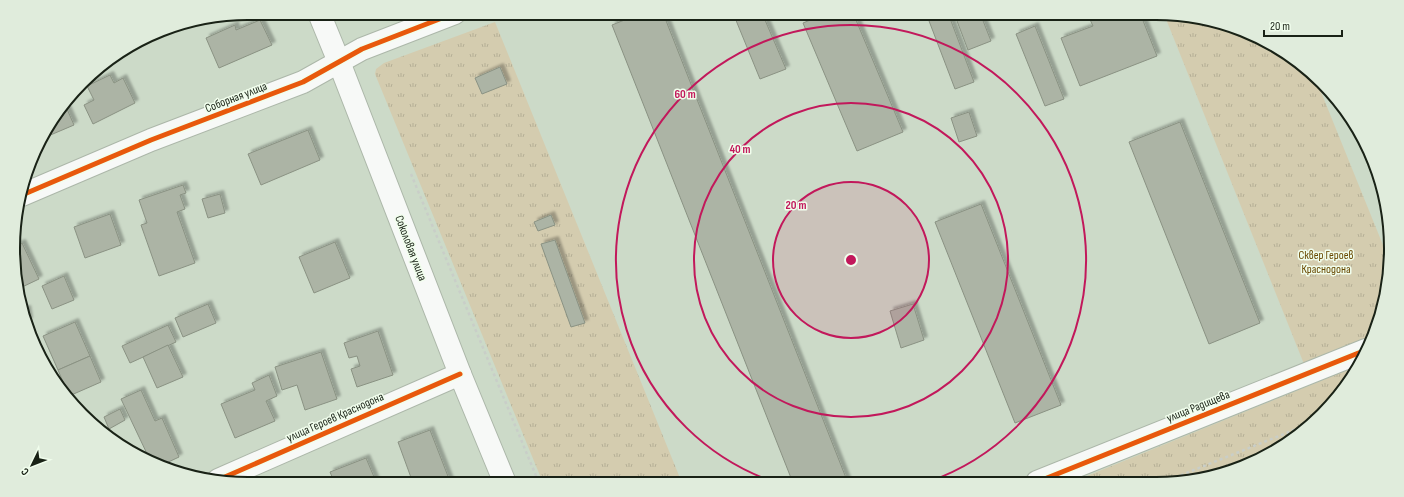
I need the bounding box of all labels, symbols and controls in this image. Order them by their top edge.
scale bar [1264,12,1342,38]
text: 20 m [1270,19,1290,34]
street label: Соборная улица [203,79,270,116]
text: 60 m [674,87,696,102]
text: 40 m [729,142,751,157]
text: 20 m [786,198,806,213]
street label: Соколовая улица [391,213,430,283]
park label: Сквер Героев Краснодона [1298,248,1354,277]
centre of rings [844,253,858,267]
street label: улица Радищева [1164,387,1232,426]
street label: улица Героев Краснодона [284,389,386,446]
north arrow [12,445,52,485]
text: С [18,465,32,478]

